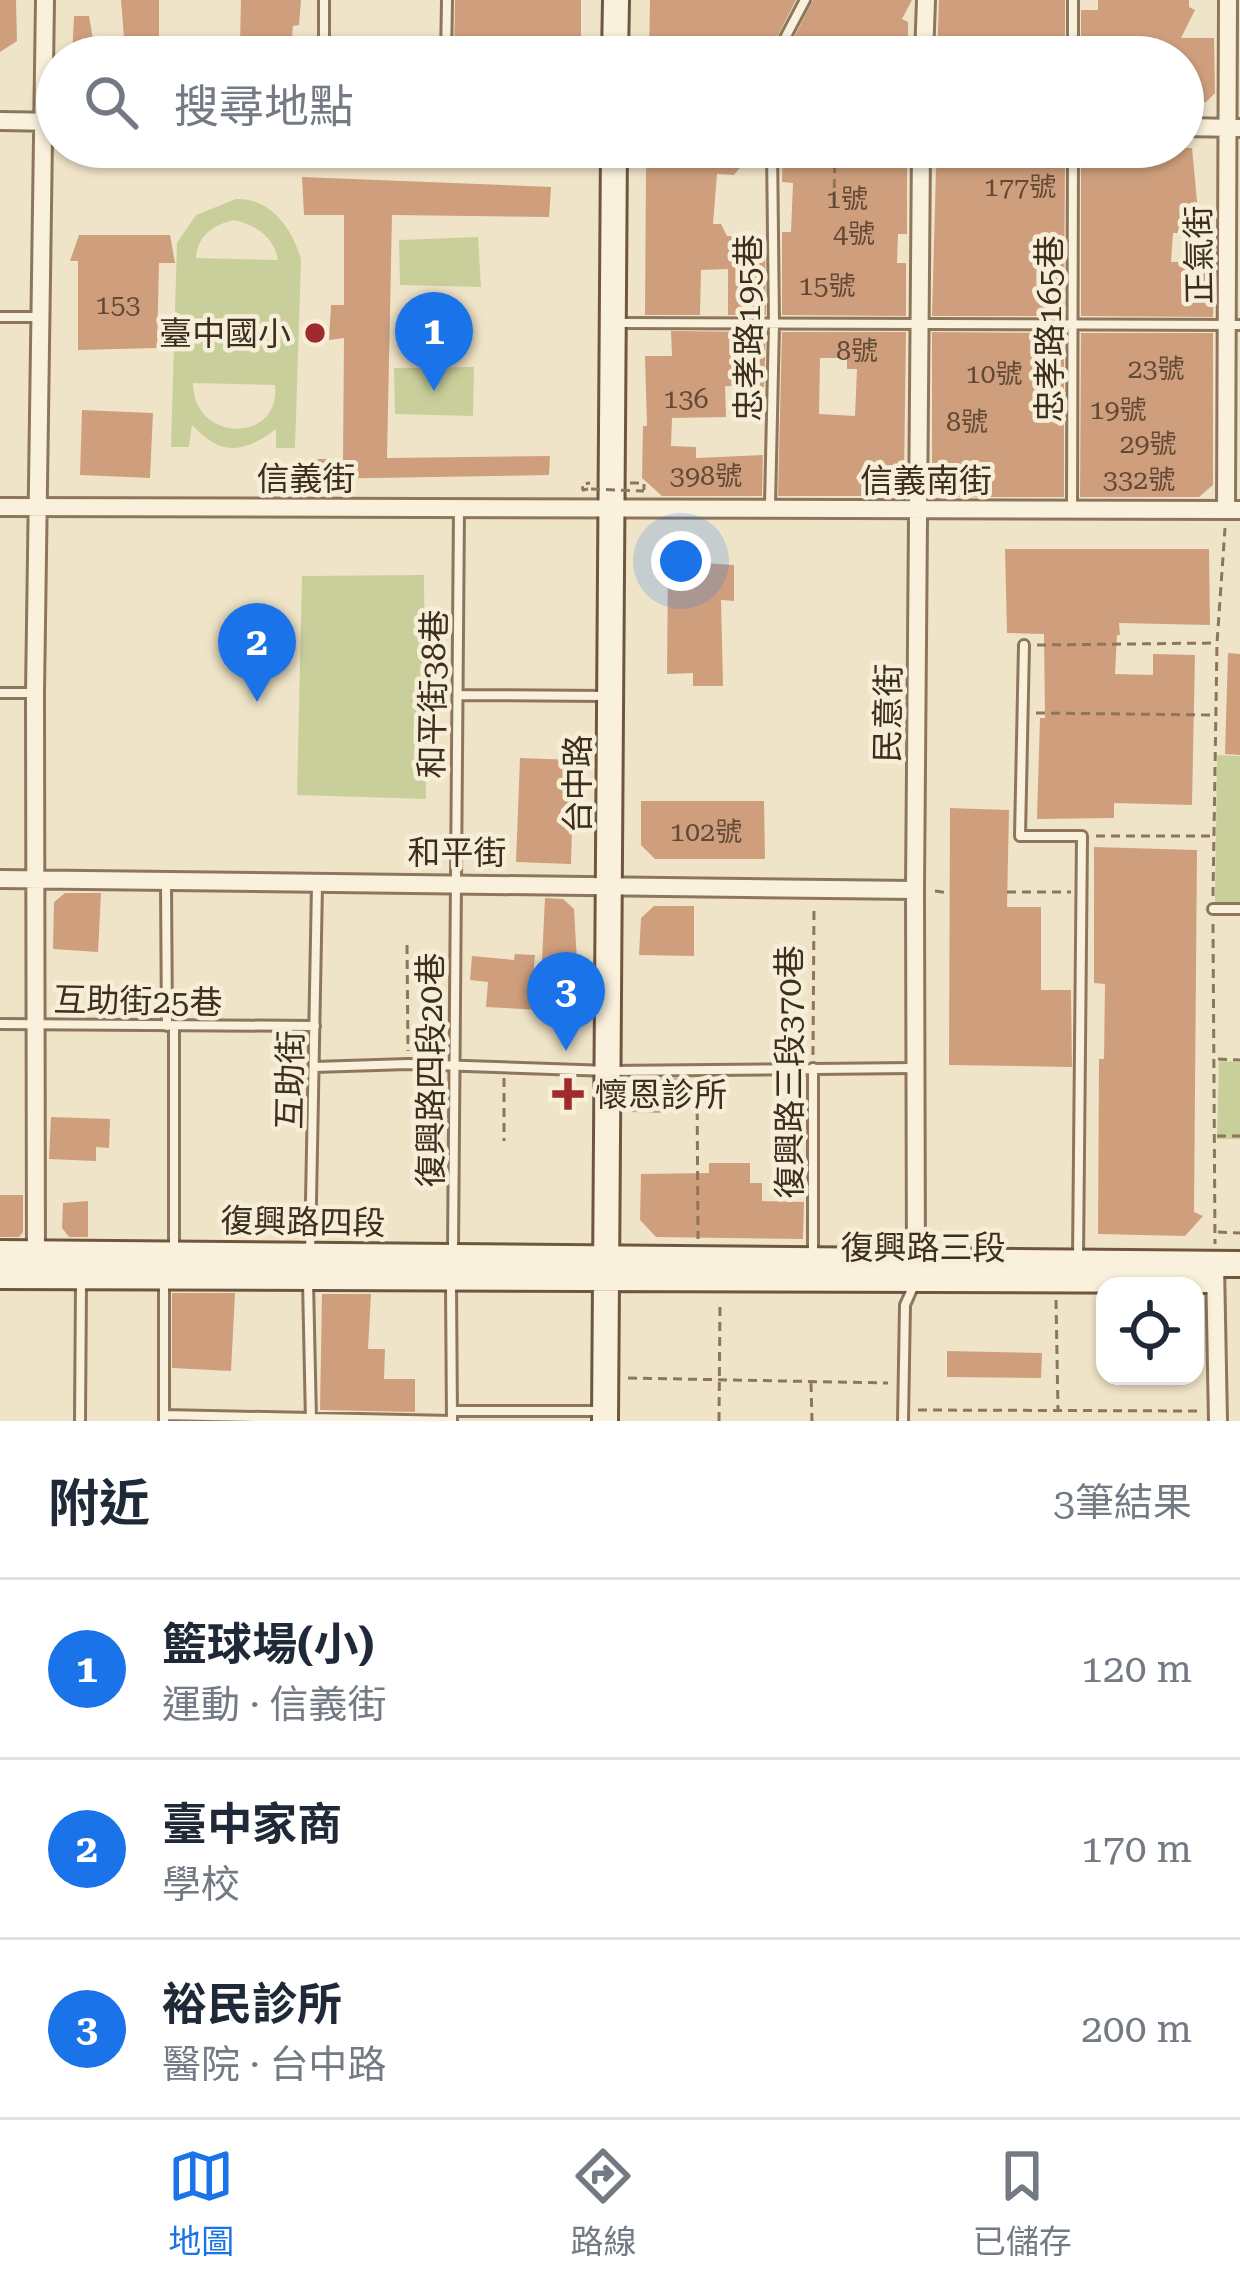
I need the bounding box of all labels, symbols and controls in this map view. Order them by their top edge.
search box [36,36,1204,168]
icon: search [78,69,144,135]
text: 搜尋地點 [174,80,354,133]
house number: 177號 [984,171,1056,203]
house number: 1號 [826,183,868,215]
street label: 正氣街 [1179,205,1219,305]
house number: 4號 [833,218,875,250]
street label: 忠孝路195巷 [729,234,768,422]
street label: 忠孝路165巷 [1030,235,1069,423]
house number: 15號 [798,270,856,302]
house number: 153 [95,289,141,321]
pin: 1 [395,292,473,391]
place label: 臺中國小 [159,314,291,353]
marker: 臺中國小 [302,320,328,346]
house number: 8號 [836,335,878,367]
house number: 23號 [1127,353,1185,385]
house number: 10號 [965,358,1023,390]
house number: 136 [663,383,709,415]
house number: 19號 [1089,394,1147,426]
house number: 8號 [946,406,988,438]
house number: 29號 [1119,428,1177,460]
street label: 信義街 [257,459,356,498]
house number: 398號 [670,460,742,492]
street label: 信義南街 [860,461,992,500]
house number: 332號 [1103,464,1175,496]
your location [651,531,711,591]
pin: 2 [218,603,296,702]
street label: 和平街38巷 [412,609,454,779]
street label: 民意街 [868,663,908,763]
street label: 台中路 [558,735,597,834]
house number: 102號 [670,816,742,848]
street label: 和平街 [408,833,507,872]
street label: 復興路三段370巷 [770,945,809,1199]
pin: 3 [527,952,605,1051]
street label: 復興路四段20巷 [411,953,450,1187]
street label: 互助街25巷 [53,980,223,1022]
street label: 互助街 [270,1030,310,1130]
place label: 懷恩診所 [595,1075,727,1114]
marker: 懷恩診所 [552,1078,584,1110]
street label: 復興路四段 [220,1201,386,1243]
street label: 復興路三段 [841,1228,1006,1267]
map controls [1096,1277,1204,1385]
button: locate [1096,1277,1204,1385]
text: 附近 [48,1474,150,1533]
text: 3筆結果 [1053,1480,1192,1526]
text: 籃球場(小) [162,1618,374,1671]
text: 1 [76,1646,98,1692]
text: 120 m [1081,1646,1192,1692]
text: 運動 · 信義街 [162,1682,387,1728]
text: 臺中家商 [162,1798,342,1851]
text: 2 [76,1826,98,1872]
text: 170 m [1081,1826,1192,1872]
text: 學校 [162,1862,240,1908]
text: 裕民診所 [162,1978,342,2031]
text: 3 [76,2006,98,2052]
text: 200 m [1081,2006,1192,2052]
text: 醫院 · 台中路 [162,2042,387,2088]
tab: 地圖 [168,2143,234,2263]
tab: 路線 [570,2143,636,2263]
tab: 已儲存 [973,2143,1072,2263]

